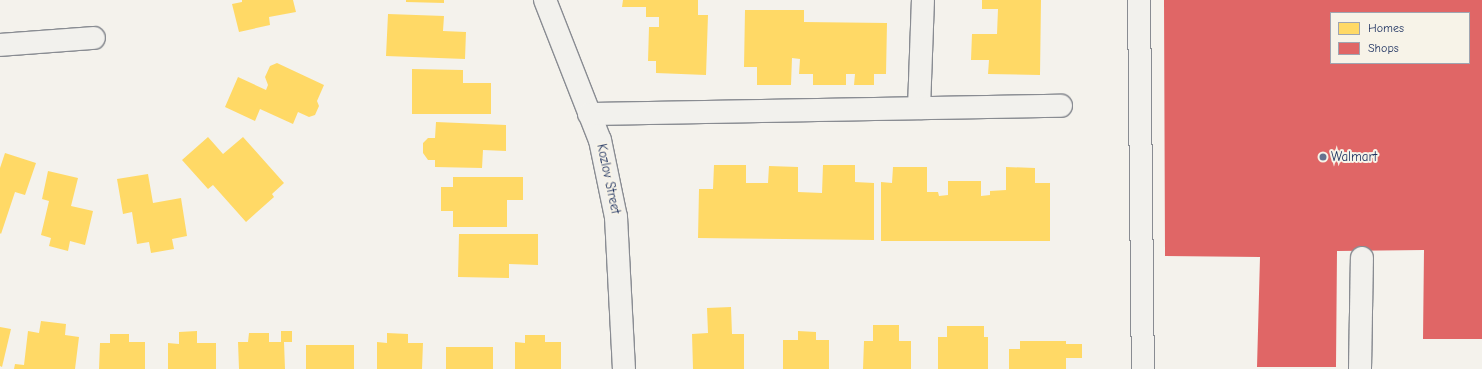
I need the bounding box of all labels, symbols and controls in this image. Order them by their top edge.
legend [1330,12,1470,64]
text: Homes [1368,21,1404,35]
text: Shops [1368,41,1399,55]
street label: Kozlov Street [593,142,623,216]
place label: Walmart [1331,149,1377,165]
marker: Walmart [1318,152,1328,162]

